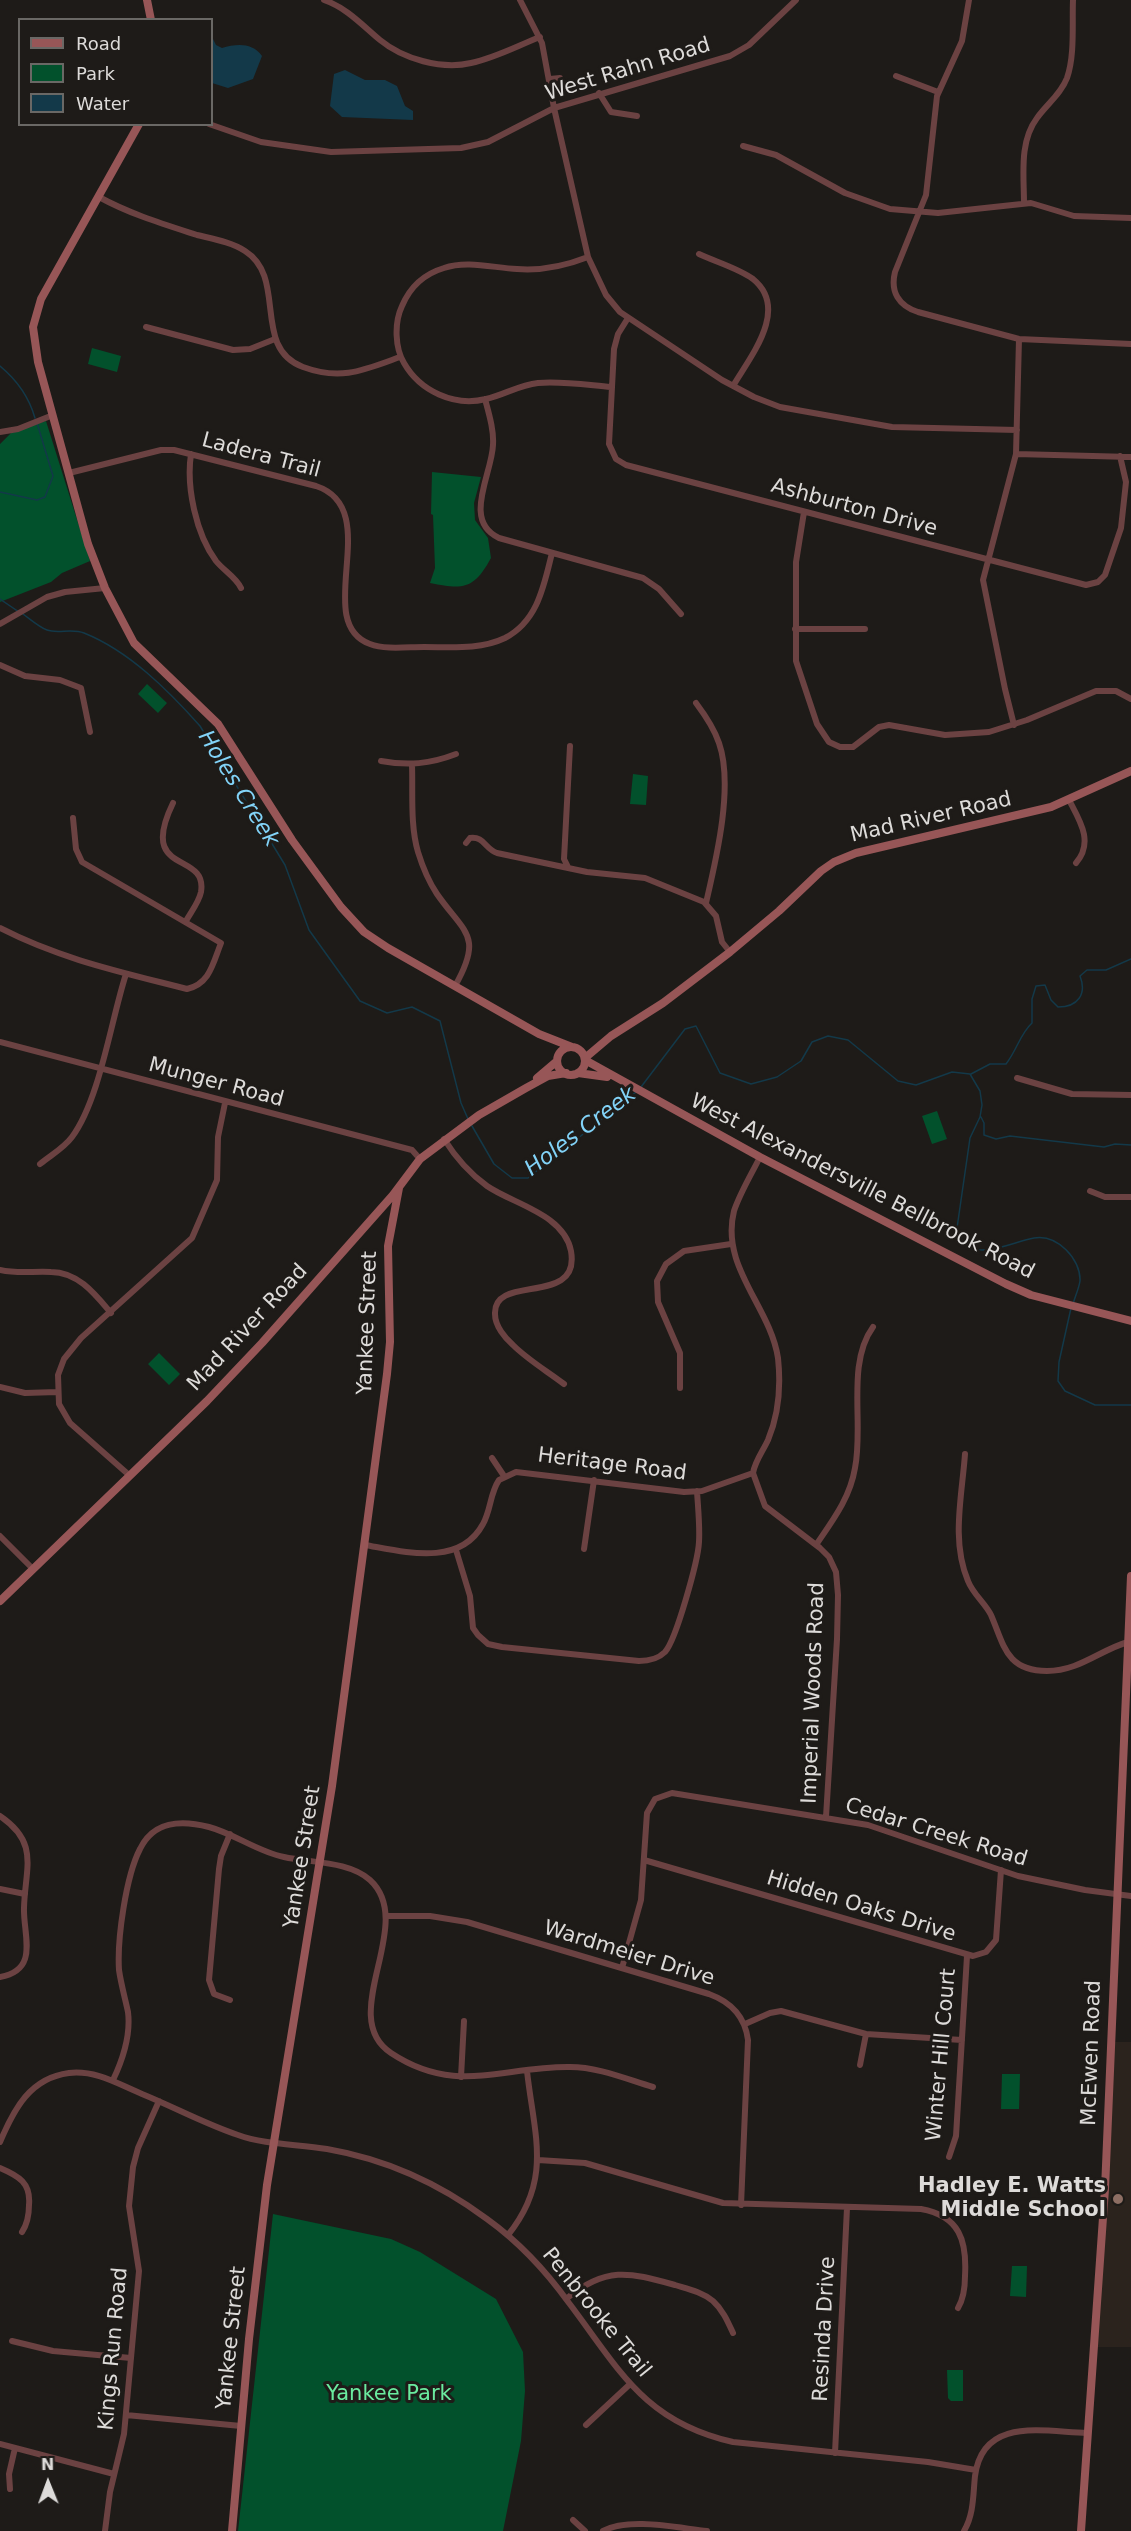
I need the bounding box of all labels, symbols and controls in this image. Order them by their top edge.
legend [18,18,213,126]
text: Road [76,33,121,54]
street label: West Rahn Road [542,33,714,107]
text: Park [76,63,115,84]
text: Water [76,93,129,114]
street label: Ladera Trail [199,428,323,484]
street label: Ashburton Drive [768,474,940,542]
water label: Holes Creek [192,726,284,852]
street label: Mad River Road [848,787,1014,849]
street label: Munger Road [146,1053,286,1113]
water label: Holes Creek [520,1082,642,1182]
street label: West Alexandersville Bellbrook Road [686,1089,1038,1285]
street label: Yankee Street [353,1251,383,1395]
street label: Mad River Road [183,1259,313,1397]
street label: Heritage Road [536,1443,688,1487]
street label: Imperial Woods Road [798,1582,830,1804]
street label: Yankee Street [279,1784,327,1930]
street label: Cedar Creek Road [842,1793,1030,1873]
street label: Hidden Oaks Drive [763,1866,959,1948]
street label: Wardmeier Drive [541,1916,717,1992]
street label: Winter Hill Court [922,1967,962,2143]
street label: McEwen Road [1077,1980,1107,2126]
place label: Hadley E. Watts Middle School [918,2174,1106,2224]
marker: Hadley E. Watts Middle School [1111,2192,1125,2206]
street label: Penbrooke Trail [536,2243,656,2383]
street label: Resinda Drive [809,2256,841,2402]
street label: Yankee Street [212,2265,252,2411]
street label: Kings Run Road [94,2266,134,2432]
park label: Yankee Park [326,2382,452,2408]
north arrow [18,2453,78,2513]
text: N [41,2455,55,2474]

